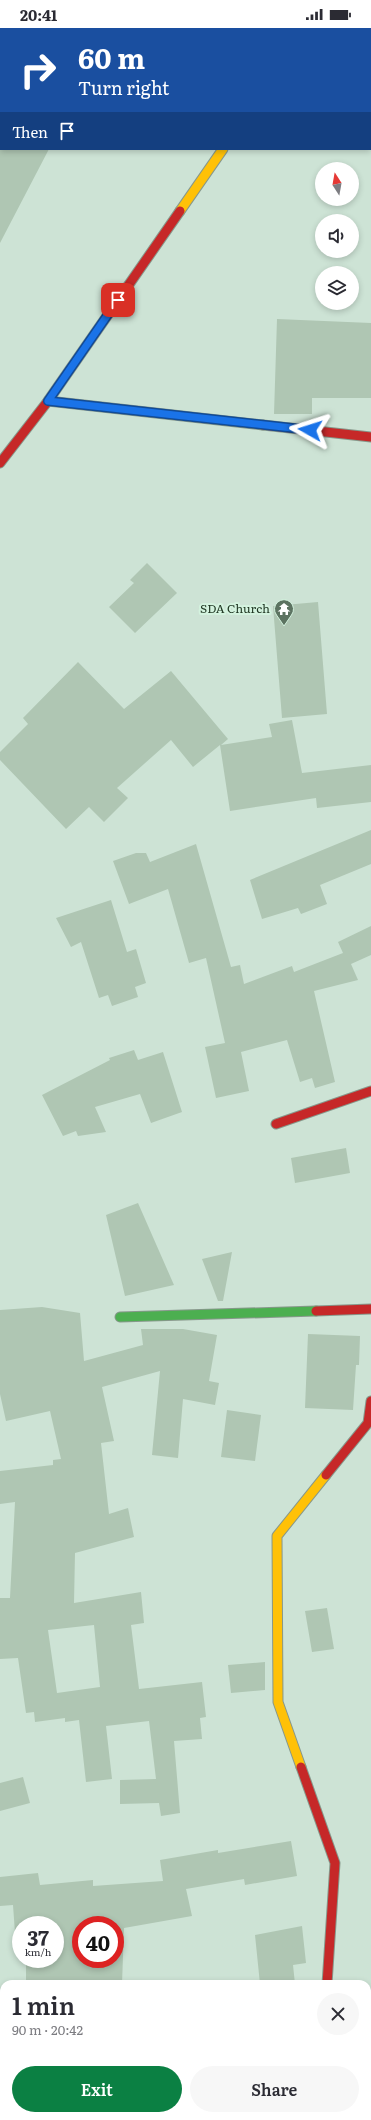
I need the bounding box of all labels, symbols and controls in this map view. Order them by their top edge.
text: 20:41 [20,3,57,26]
text: 60 m [78,36,145,78]
icon: right [12,44,64,96]
text: Turn right [78,74,169,101]
text: Then [12,120,48,143]
icon: arrive [56,120,78,142]
north arrow [315,162,359,206]
map controls [315,162,359,310]
button: sound [315,214,359,258]
button: layers [315,266,359,310]
pin [101,283,135,317]
icon: arrive [107,289,129,311]
position arrow [289,409,331,451]
temple icon: SDA Church [273,598,295,626]
place label: SDA Church [200,599,270,617]
speed limit sign: 40 [72,1916,124,1968]
text: 37 [27,1922,49,1952]
text: km/h [25,1944,51,1959]
text: 1 min [12,1987,75,2022]
button: close [317,1993,359,2035]
text: 90 m · 20:42 [12,2020,83,2039]
button: Exit [12,2066,182,2112]
button: Share [190,2066,359,2112]

